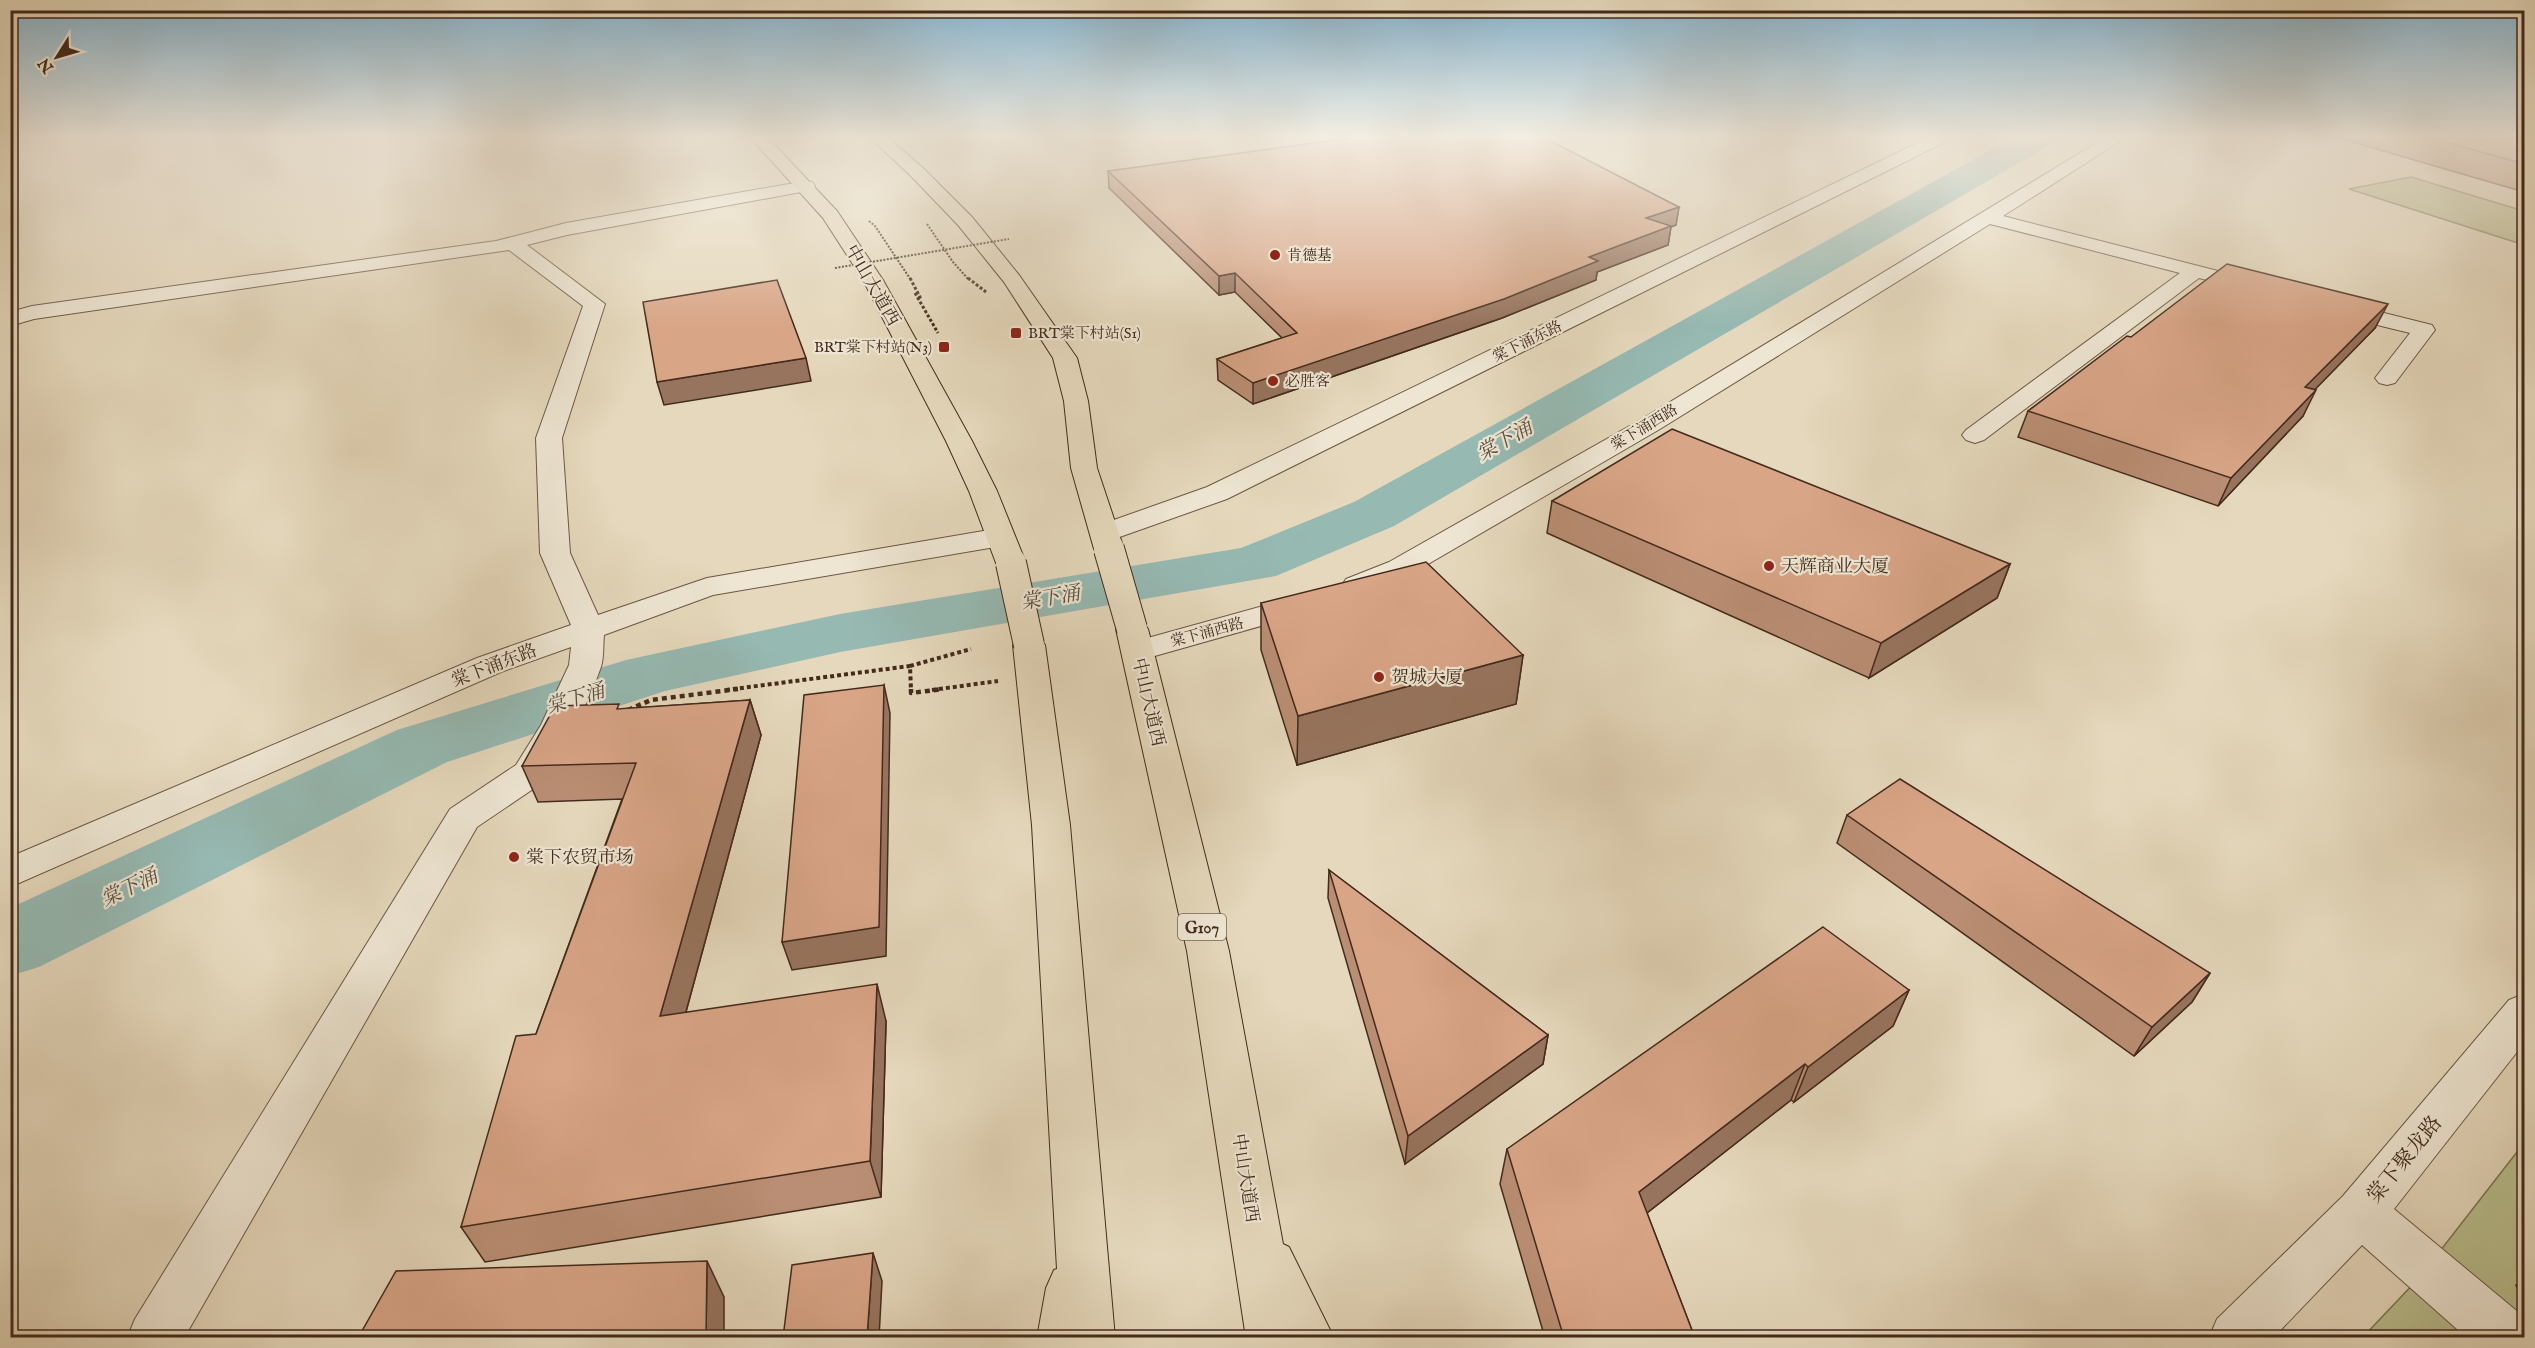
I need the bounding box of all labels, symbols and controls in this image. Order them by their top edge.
north arrow [27,27,87,87]
text: N [34,53,59,77]
street label: 中山大道西 [839,241,904,330]
place label: 肯德基 [1287,246,1332,265]
marker: 肯德基 [1268,248,1282,262]
street label: 棠下涌东路 [1489,316,1565,366]
place label: BRT棠下村站(S1) [1028,324,1141,343]
marker: BRT棠下村站(S1) [1009,326,1023,340]
place label: BRT棠下村站(N3) [814,338,932,357]
marker: BRT棠下村站(N3) [937,340,951,354]
place label: 必胜客 [1285,372,1330,391]
marker: 必胜客 [1266,374,1280,388]
street label: 棠下涌西路 [1607,400,1681,455]
water label: 棠下涌 [1473,414,1539,467]
place label: 天辉商业大厦 [1781,556,1889,579]
marker: 天辉商业大厦 [1762,559,1776,573]
water label: 棠下涌 [1019,581,1084,616]
street label: 棠下涌西路 [1168,614,1246,651]
street label: 棠下涌东路 [448,640,541,693]
street label: 中山大道西 [1126,656,1169,749]
place label: 贺城大厦 [1391,667,1463,690]
marker: 贺城大厦 [1372,670,1386,684]
water label: 棠下涌 [543,678,610,720]
place label: 棠下农贸市场 [526,847,634,870]
marker: 棠下农贸市场 [507,850,521,864]
water label: 棠下涌 [97,863,164,913]
road number: G107 [1178,914,1226,940]
street label: 棠下聚龙路 [2362,1111,2449,1209]
street label: 中山大道西 [1226,1132,1263,1224]

